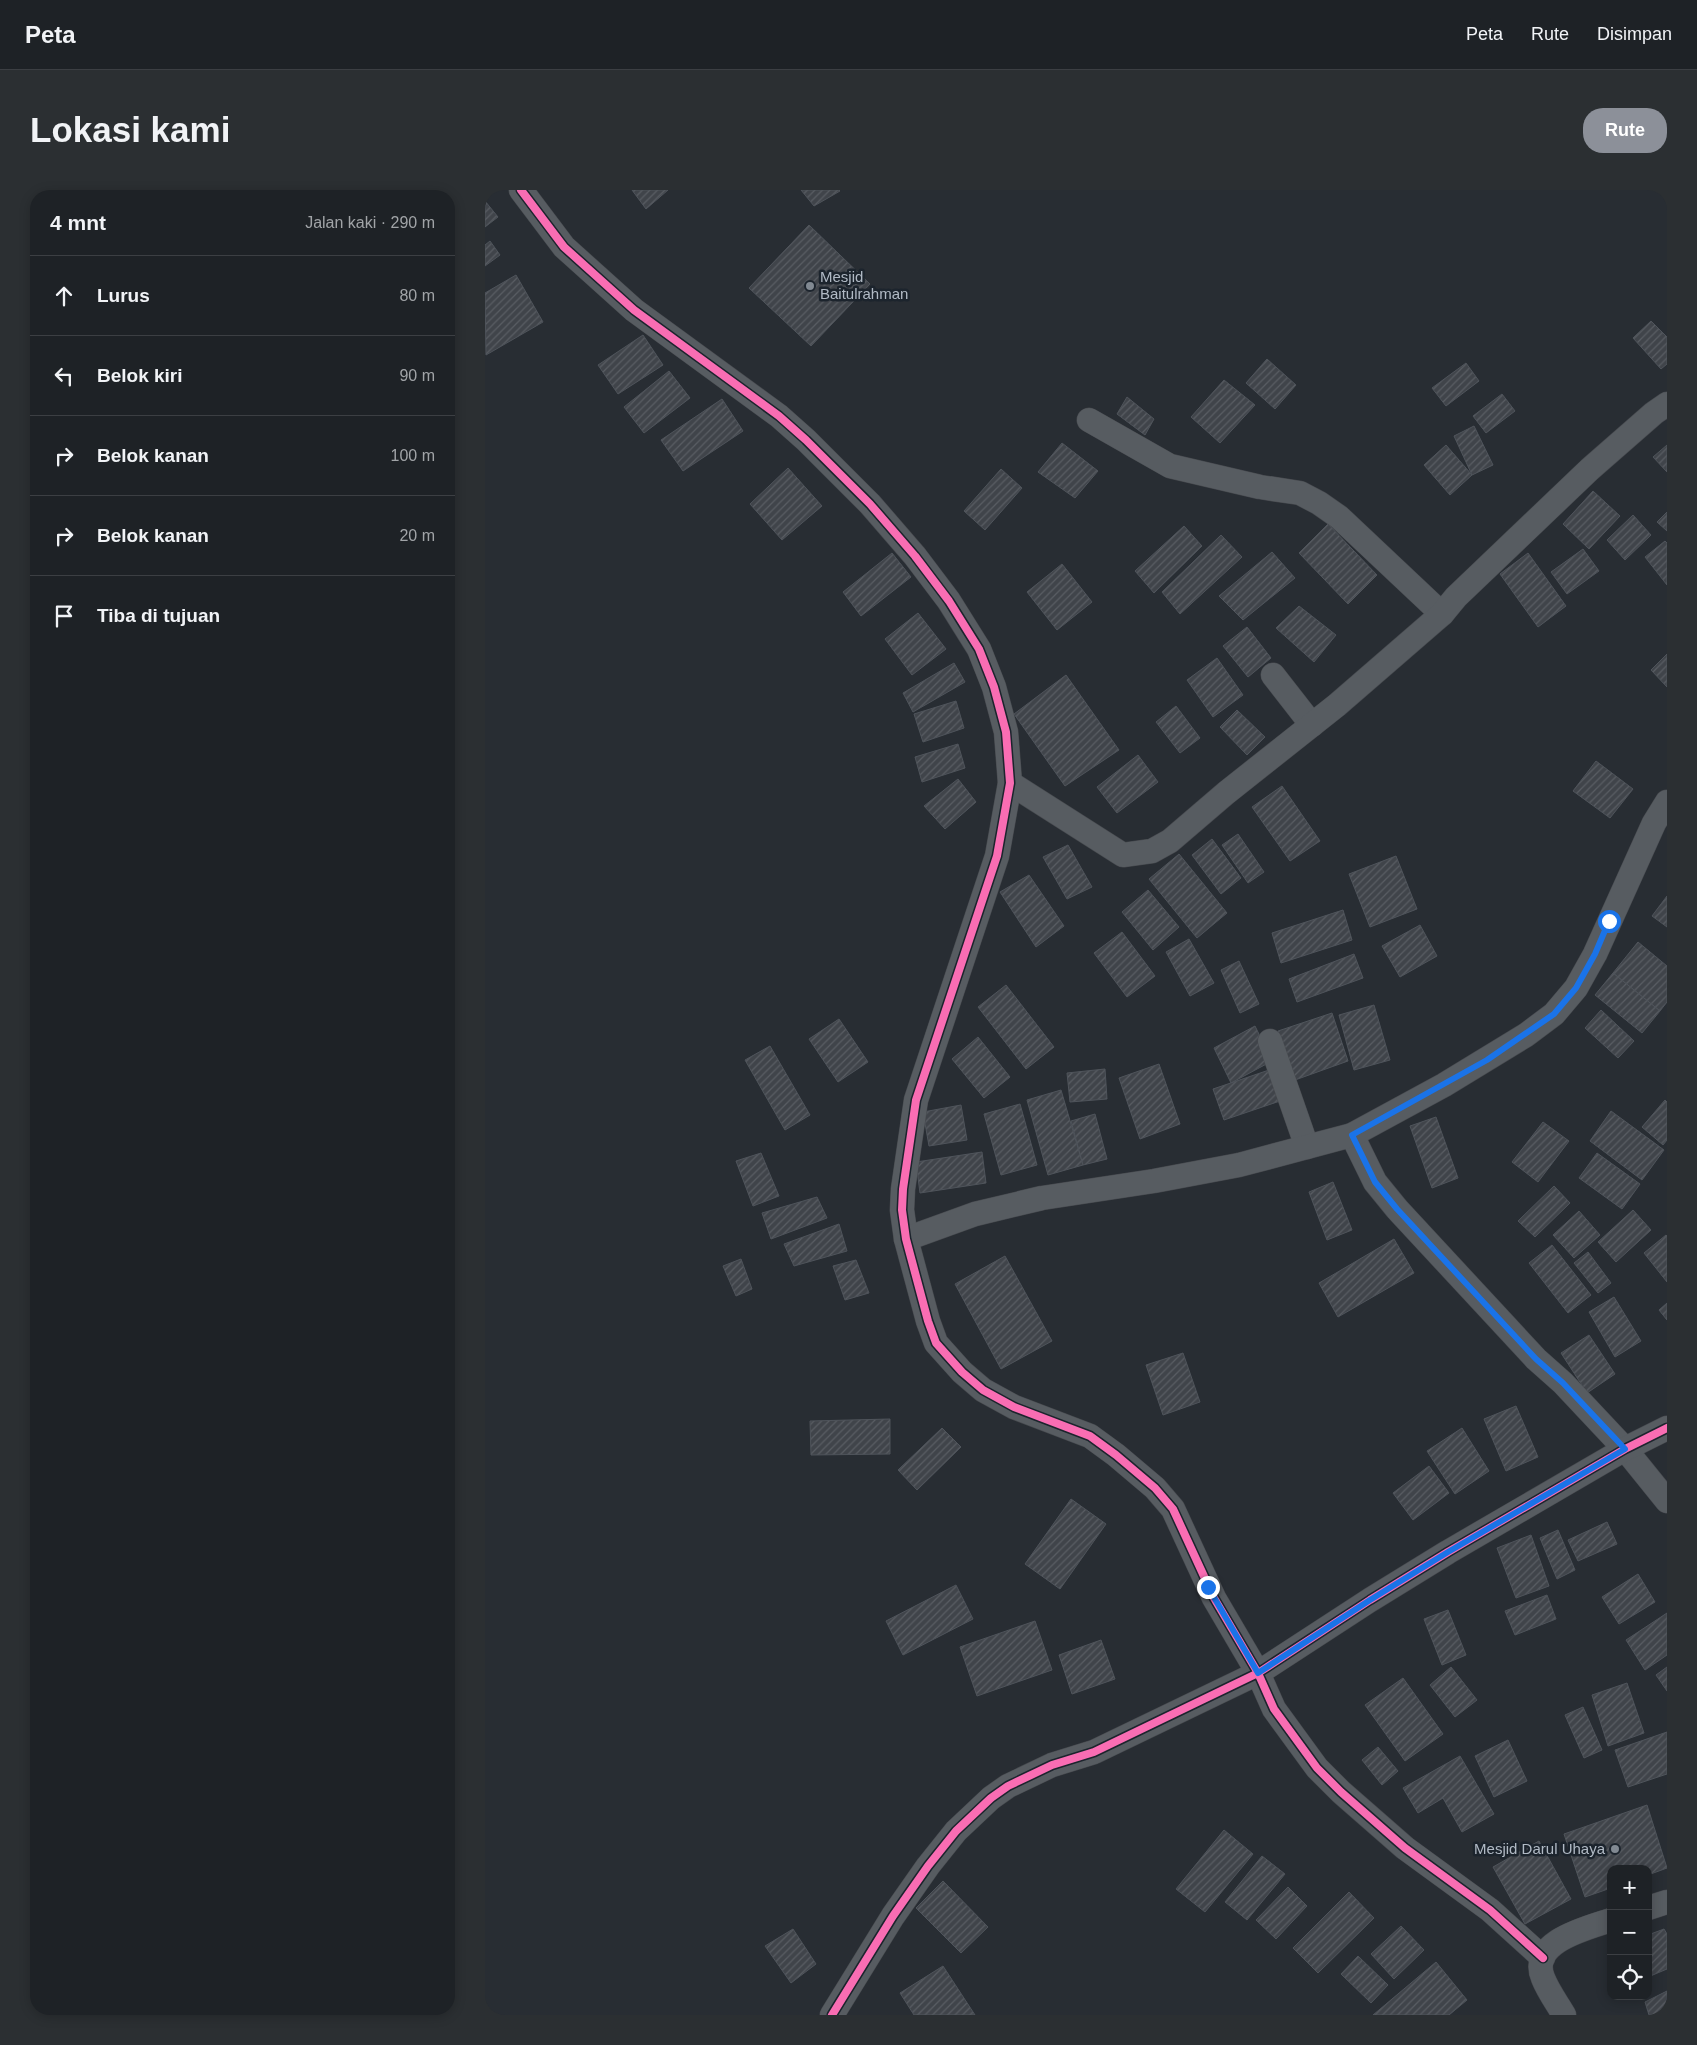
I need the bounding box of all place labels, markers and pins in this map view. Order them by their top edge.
place label: Mesjid Baitulrahman [820,268,908,302]
marker: Mesjid Baitulrahman [804,280,816,292]
place label: Mesjid Darul Uhaya [1474,1840,1606,1857]
marker: Mesjid Darul Uhaya [1609,1843,1621,1855]

